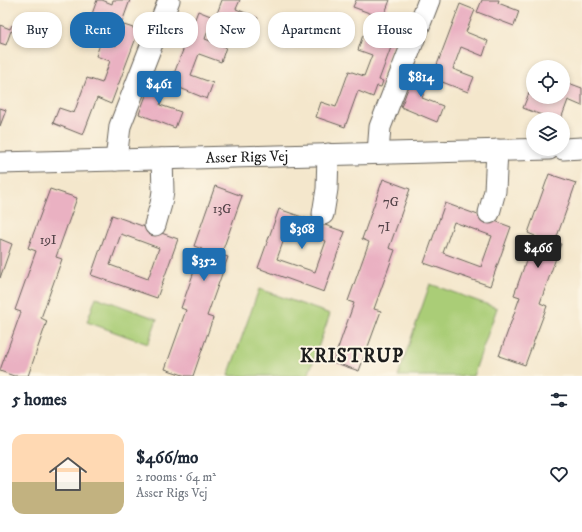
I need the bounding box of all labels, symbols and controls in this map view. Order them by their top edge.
chip: Buy [12,12,62,48]
chip: Rent [70,12,125,48]
chip: Filters [133,12,198,48]
chip: New [206,12,260,48]
chip: Apartment [268,12,355,48]
chip: House [363,12,427,48]
map controls [526,60,570,156]
button: locate [526,60,570,104]
pin: $814 [397,64,445,98]
text: $814 [408,69,434,85]
pin: $461 [135,71,183,105]
text: $461 [146,76,172,92]
button: layers [526,112,570,156]
street label: Asser Rigs Vej [205,147,288,168]
house number: 7G [383,194,399,210]
house number: 13G [213,201,231,217]
pin: $368 [278,216,326,250]
house number: 7I [378,219,390,235]
text: $368 [289,221,315,237]
house number: 19I [40,232,56,248]
pin: $466 [514,235,562,269]
text: $466 [524,240,552,256]
pin: $352 [180,248,228,282]
text: $352 [192,253,216,269]
district label: KRISTRUP [300,345,404,368]
text: 5 homes [12,389,67,411]
icon: filters [548,389,570,411]
text: $466/mo [136,447,198,469]
icon: home [44,450,92,498]
icon: heart [548,463,570,485]
text: 2 rooms · 64 m² [136,469,216,485]
text: Asser Rigs Vej [136,485,207,501]

